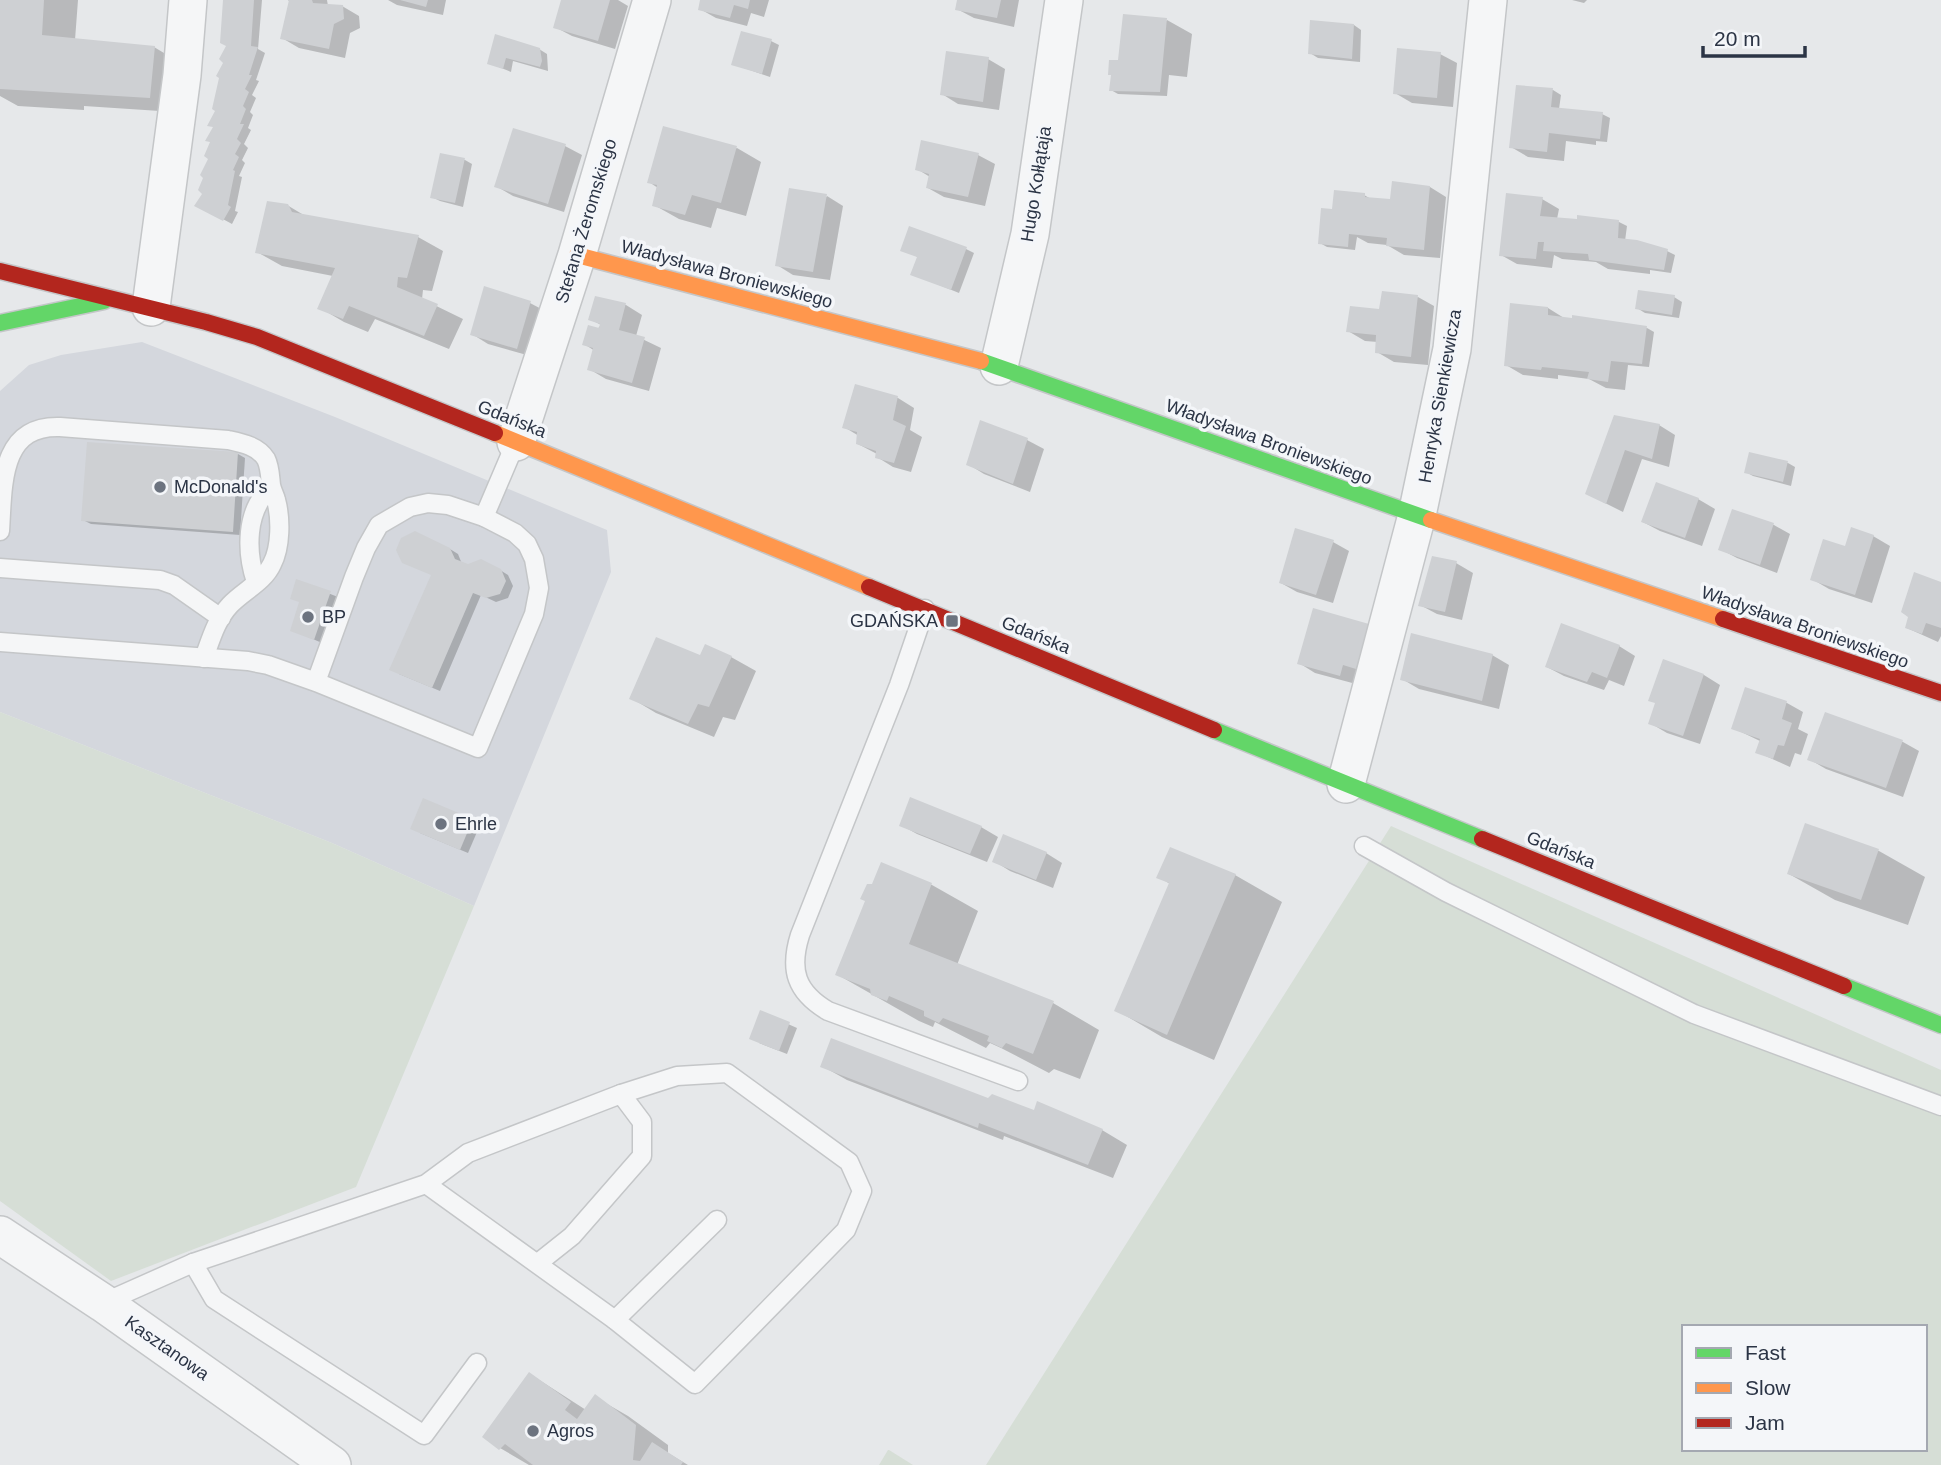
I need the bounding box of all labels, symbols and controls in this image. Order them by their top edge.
scale bar [1703,14,1804,58]
text: 20 m [1714,27,1761,50]
street label: Hugo Kołłątaja [1017,124,1055,243]
street label: Stefana Żeromskiego [551,136,621,306]
street label: Władysława Broniewskiego [619,236,835,312]
street label: Henryka Sienkiewicza [1415,307,1465,484]
street label: Władysława Broniewskiego [1163,395,1375,489]
street label: Gdańska [475,396,550,442]
place label: McDonald's [174,477,267,497]
marker: McDonald's [152,479,168,495]
street label: Władysława Broniewskiego [1699,582,1911,672]
place label: BP [322,607,346,627]
marker: BP [300,609,316,625]
place label: GDAŃSKA [850,611,938,631]
street label: Gdańska [999,612,1074,658]
marker: GDAŃSKA [944,613,960,629]
place label: Ehrle [455,814,497,834]
marker: Ehrle [433,816,449,832]
street label: Gdańska [1524,827,1599,873]
street label: Kasztanowa [121,1312,214,1385]
legend [1682,1325,1927,1451]
text: Fast [1745,1341,1786,1364]
text: Slow [1745,1376,1791,1399]
text: Jam [1745,1411,1785,1434]
place label: Agros [547,1421,594,1441]
marker: Agros [525,1423,541,1439]

